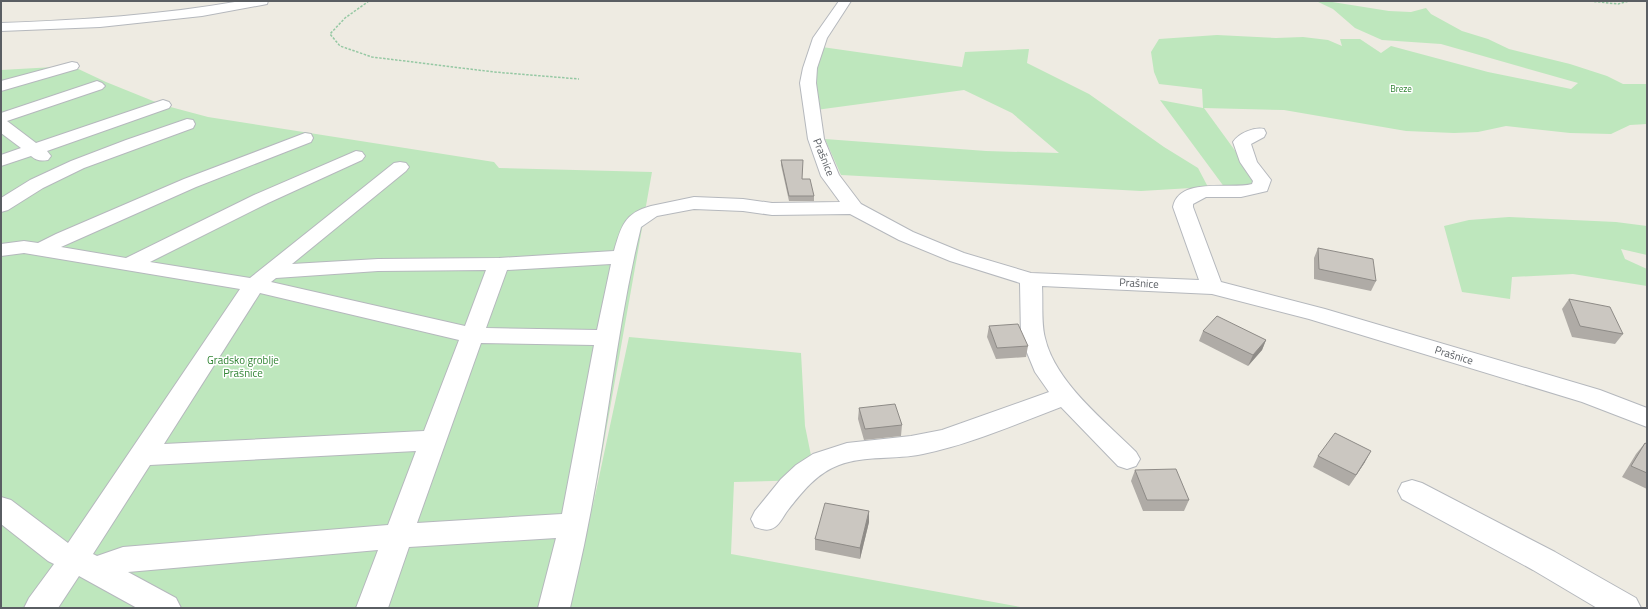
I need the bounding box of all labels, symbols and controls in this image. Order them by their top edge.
park label: Breze [1390,82,1412,95]
street label: Prašnice [809,136,839,179]
street label: Prašnice [1119,274,1160,292]
street label: Prašnice [1433,342,1476,369]
park label: Gradsko groblje Prašnice [207,352,279,381]

